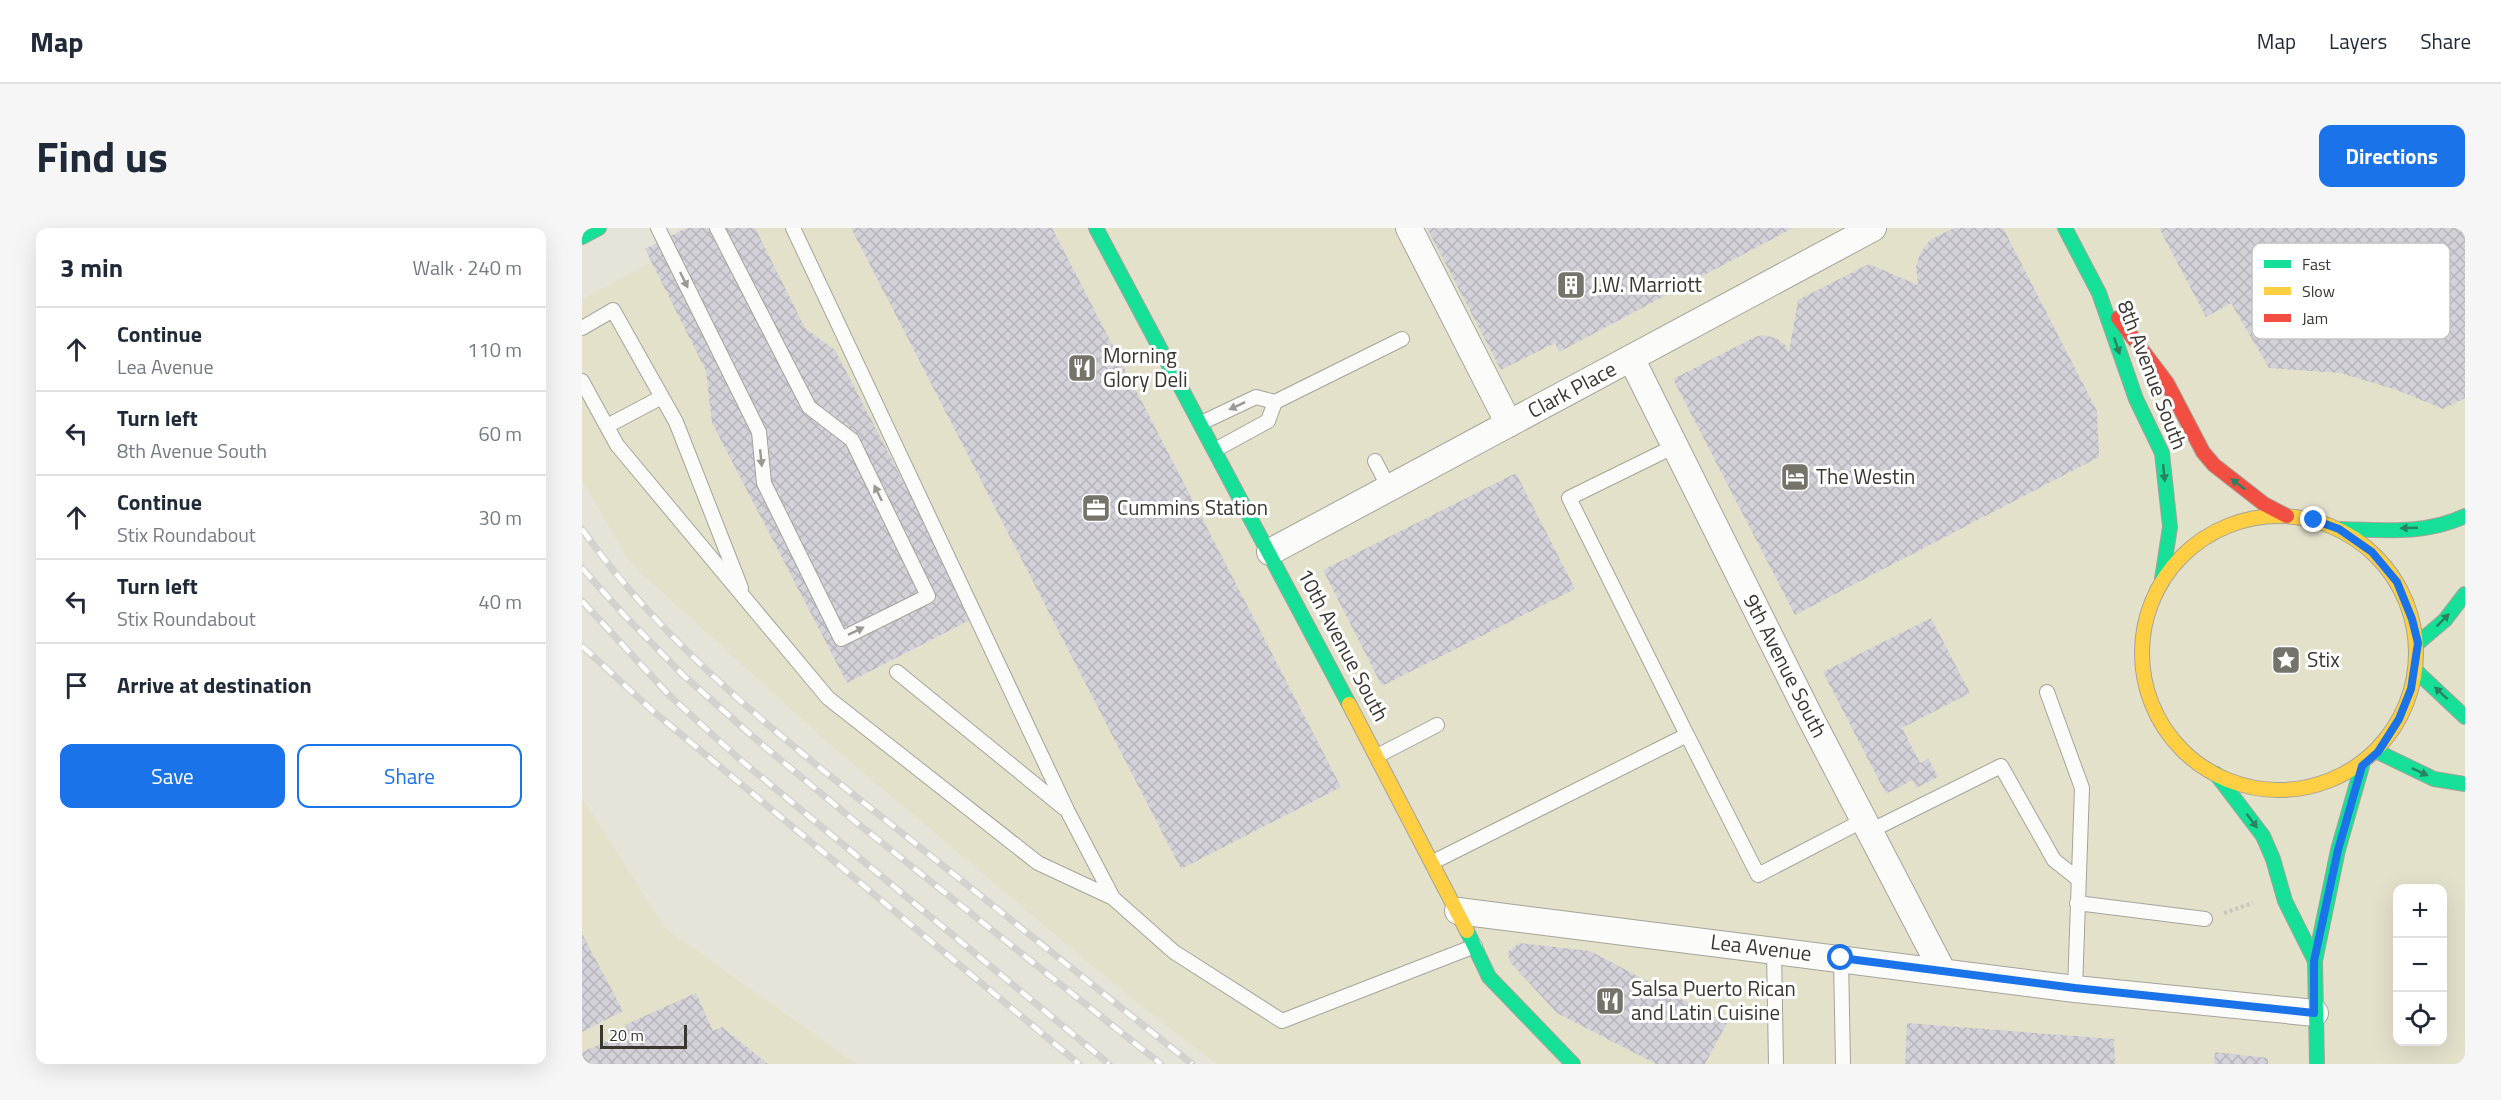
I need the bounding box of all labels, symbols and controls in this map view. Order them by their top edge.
text: Map [30,20,84,63]
text: Map [2257,25,2296,57]
text: Layers [2329,25,2387,57]
text: Share [2420,25,2471,57]
text: Find us [36,124,168,188]
button: Directions [2319,125,2465,187]
legend [2252,243,2450,339]
text: 3 min [60,248,123,287]
text: Walk · 240 m [413,252,522,283]
text: Fast [2302,252,2331,276]
place label: J.W. Marriott [1592,268,1703,300]
building icon: J.W. Marriott [1555,269,1587,301]
one-way arrow [679,272,688,289]
text: Slow [2302,279,2335,303]
street label: 8th Avenue South [2110,295,2196,454]
text: Jam [2302,306,2328,330]
text: Continue [117,317,202,351]
icon: ahead [60,333,93,366]
text: 110 m [467,334,522,365]
one-way arrow [2113,337,2123,355]
place label: Morning Glory Deli [1103,339,1188,395]
text: Lea Avenue [117,351,214,382]
restaurant icon: Morning Glory Deli [1066,352,1098,384]
street label: Clark Place [1522,352,1622,426]
text: Turn left [117,401,198,435]
one-way arrow [1229,401,1246,410]
icon: left [60,417,93,450]
text: 60 m [478,418,522,449]
text: 8th Avenue South [117,435,267,466]
one-way arrow [757,448,766,467]
place label: The Westin [1816,460,1915,492]
hotel icon: The Westin [1779,461,1811,493]
one-way arrow [2159,463,2169,482]
one-way arrow [2230,479,2245,491]
one-way arrow [873,484,882,501]
text: Continue [117,485,202,519]
place label: Cummins Station [1117,491,1268,523]
office icon: Cummins Station [1080,492,1112,524]
icon: ahead [60,501,93,534]
text: 30 m [478,502,522,533]
route end [2300,506,2326,532]
text: Stix Roundabout [117,519,256,550]
one-way arrow [2399,523,2418,532]
street label: 10th Avenue South [1290,562,1398,727]
text: Turn left [117,569,198,603]
icon: left [60,585,93,618]
text: 40 m [478,586,522,617]
street label: 9th Avenue South [1736,588,1836,743]
text: Stix Roundabout [117,603,256,634]
one-way arrow [2436,614,2450,628]
one-way arrow [848,626,865,636]
place label: Stix [2307,643,2340,675]
place icon: Stix [2270,644,2302,676]
text: Arrive at destination [117,668,312,702]
icon: arrive [60,669,93,702]
one-way arrow [2434,686,2448,700]
button: Save [60,744,285,808]
button: Share [297,744,522,808]
one-way arrow [2411,766,2429,776]
one-way arrow [2246,812,2258,828]
map controls [2393,884,2447,1046]
button: + [2393,884,2447,938]
street label: Lea Avenue [1709,925,1813,969]
button: − [2393,938,2447,992]
route start [1827,944,1853,970]
place label: Salsa Puerto Rican and Latin Cuisine [1631,972,1796,1028]
restaurant icon: Salsa Puerto Rican and Latin Cuisine [1594,985,1626,1017]
button: locate [2393,992,2447,1046]
scale bar [600,1022,687,1050]
text: 20 m [609,1023,644,1047]

